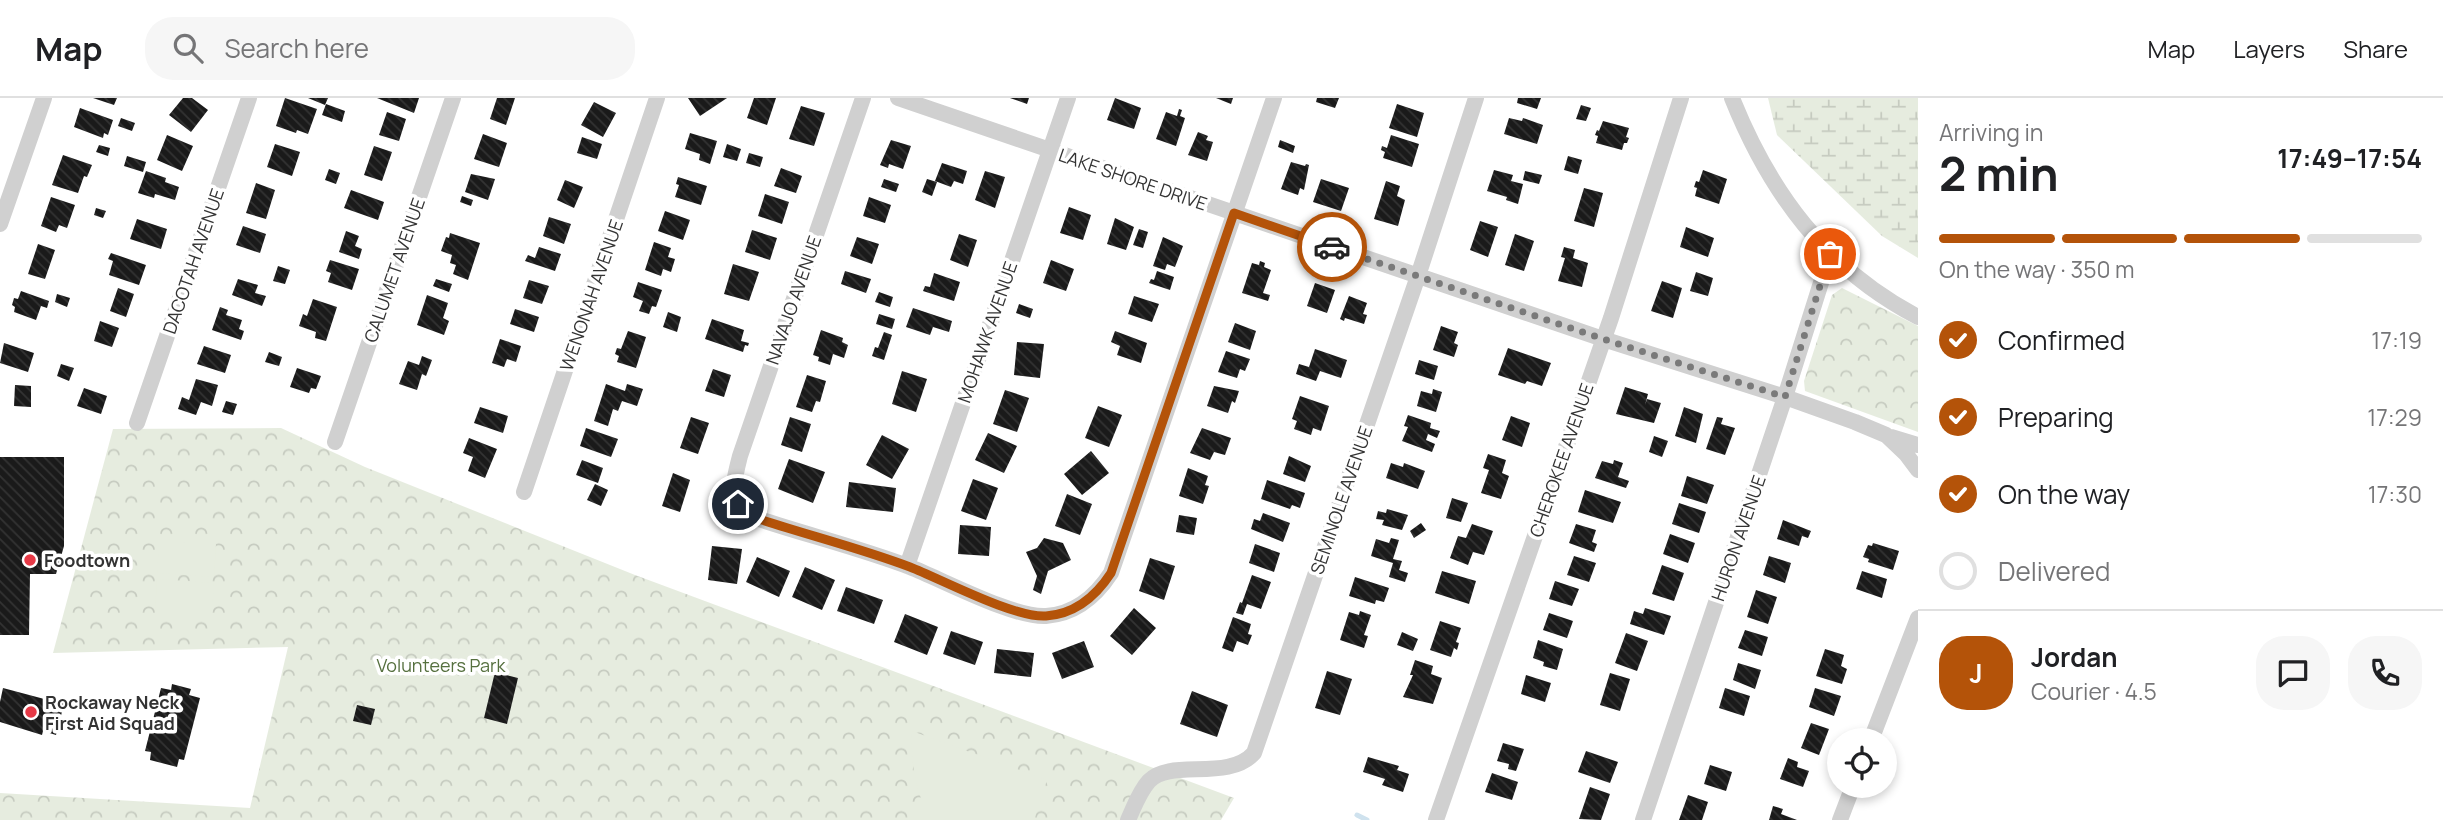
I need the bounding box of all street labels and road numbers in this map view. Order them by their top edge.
street label: LAKE SHORE DRIVE [1056,142,1210,216]
street label: DACOTAH AVENUE [157,185,229,337]
street label: CALUMET AVENUE [358,195,430,345]
street label: WENONAH AVENUE [554,216,628,374]
street label: NAVAJO AVENUE [760,232,826,368]
street label: MOHAWK AVENUE [952,258,1022,406]
street label: CHEROKEE AVENUE [1523,380,1599,540]
street label: SEMINOLE AVENUE [1304,423,1378,577]
street label: HURON AVENUE [1705,472,1771,604]

